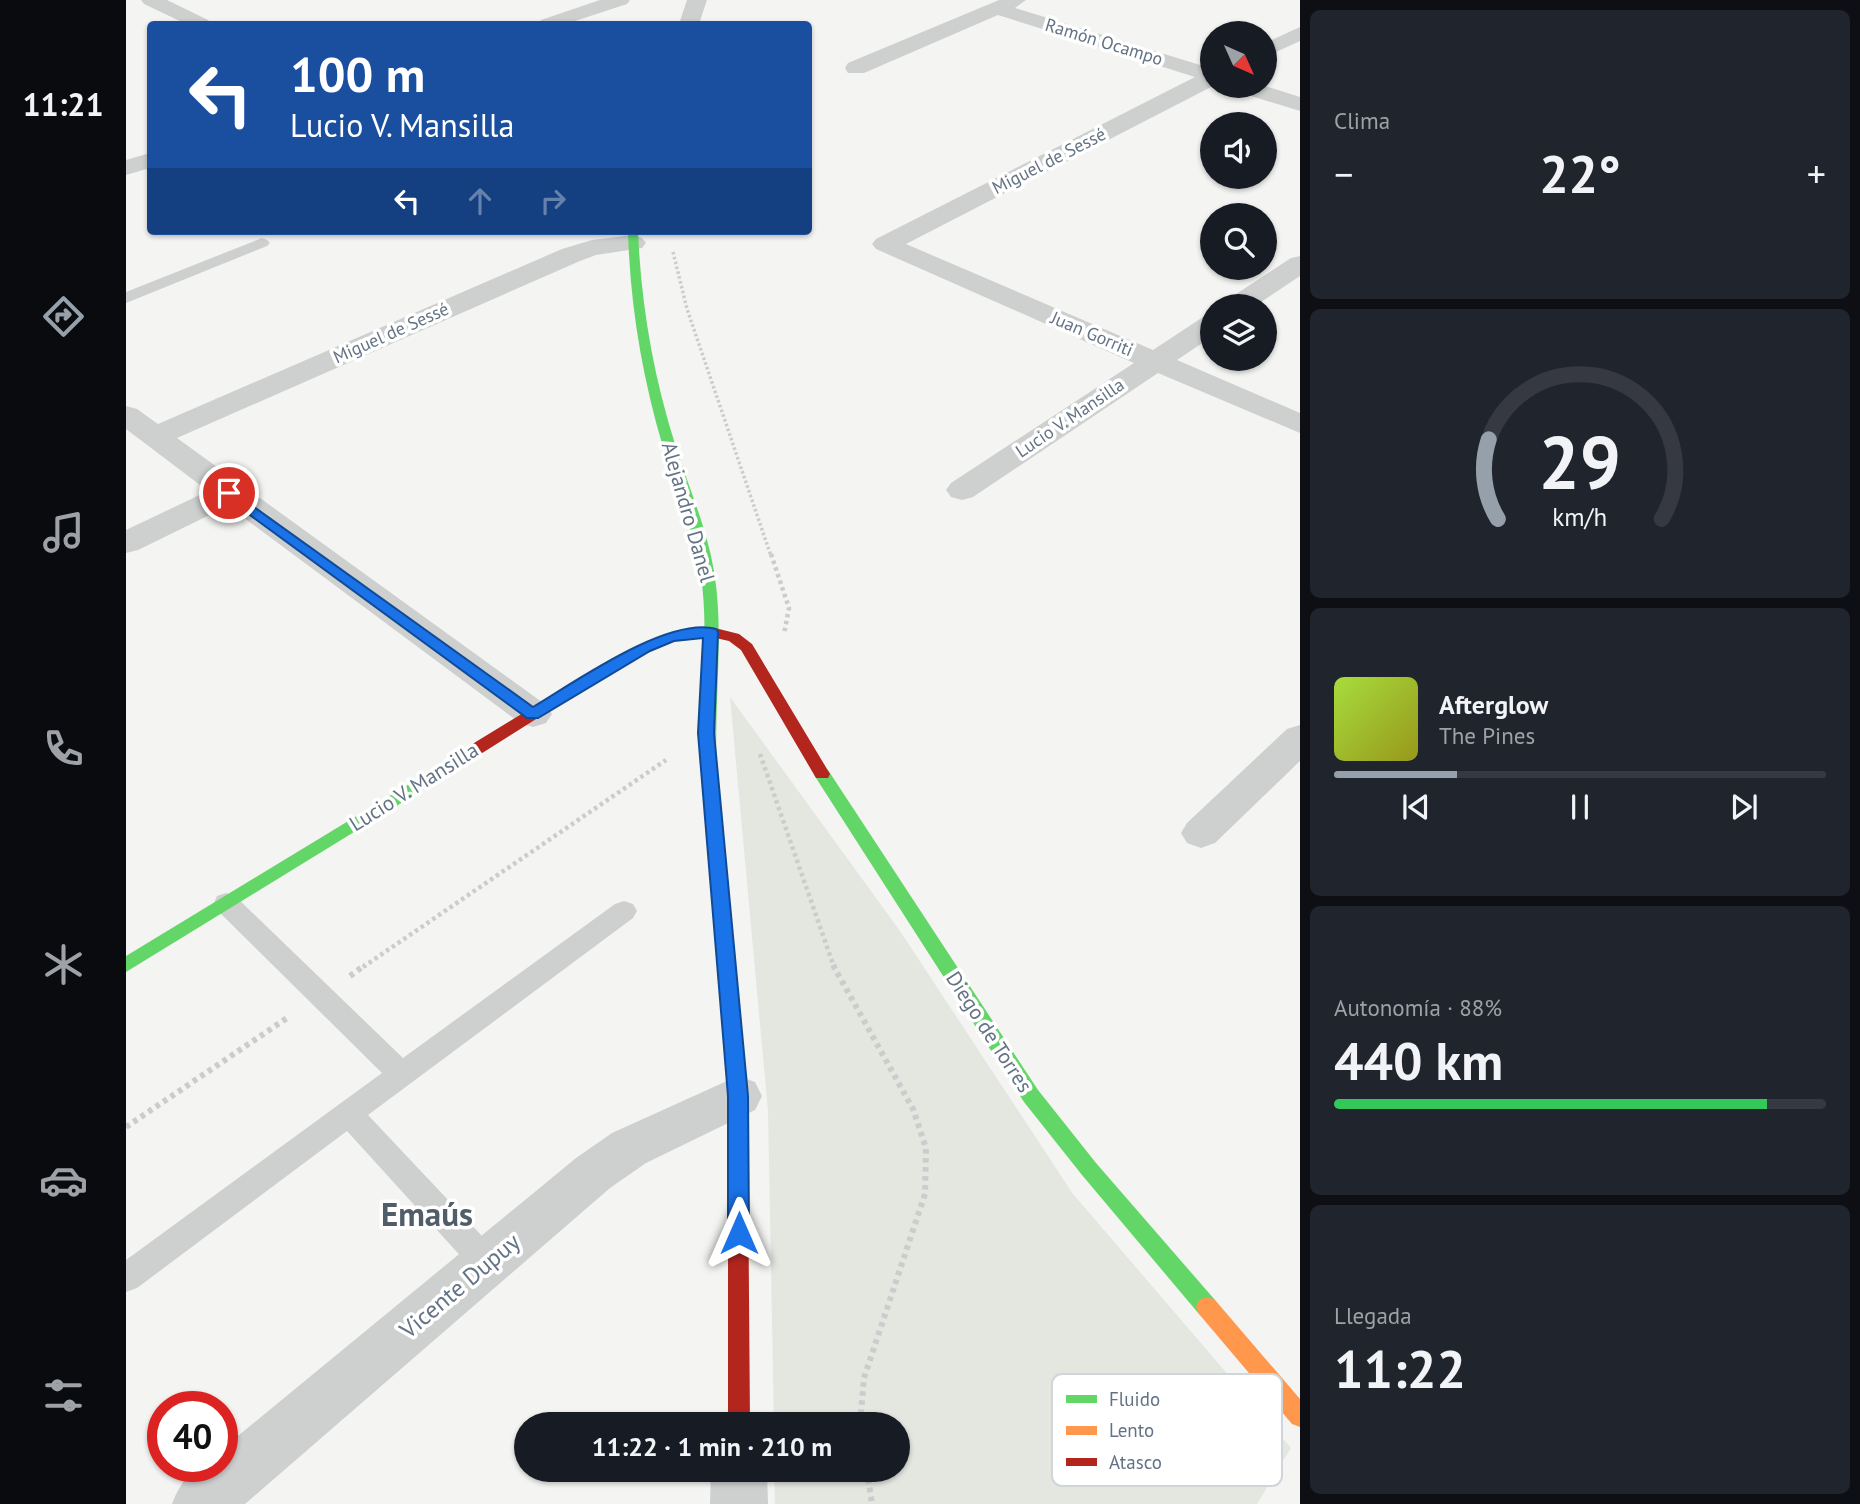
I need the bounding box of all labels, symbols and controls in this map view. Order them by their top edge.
street label: Ramón Ocampo [1043,13,1166,70]
north arrow [1200,21,1278,98]
map controls [1200,21,1277,371]
text: 100 m [290,42,425,106]
icon: left [175,49,266,140]
text: 11:21 [22,83,104,125]
text: Lucio V. Mansilla [290,104,514,146]
text: Clima [1334,106,1390,135]
button: sound [1200,112,1277,189]
street label: Miguel de Sessé [988,122,1109,199]
text: 22° [1539,140,1621,207]
text: − [1334,149,1353,198]
text: + [1807,149,1826,198]
icon: left [388,182,426,220]
icon: ahead [461,182,499,220]
icon: right [534,182,572,220]
button: search [1200,203,1277,280]
icon: directions [39,292,88,341]
button: layers [1200,294,1277,371]
street label: Miguel de Sessé [329,297,452,368]
street label: Juan Gorriti [1047,306,1137,361]
street label: Lucio V. Mansilla [1011,373,1128,462]
text: 29 [1539,416,1621,510]
street label: Alejandro Danel [656,439,721,585]
pin [199,463,259,523]
icon: arrive [210,474,248,512]
text: km/h [1553,501,1607,533]
icon: music [39,508,88,557]
text: Afterglow [1439,688,1548,721]
text: The Pines [1439,721,1535,750]
icon: phone [39,724,88,773]
street label: Lucio V. Mansilla [344,736,483,837]
icon: previous [1397,788,1435,826]
icon: pause [1561,788,1599,826]
icon: next [1725,788,1763,826]
icon: climate [39,940,88,989]
street label: Diego de Torres [940,966,1039,1097]
text: Autonomía · 88% [1334,993,1502,1022]
text: 440 km [1334,1027,1503,1094]
icon: car [39,1156,88,1205]
district label: Emaús [381,1192,473,1235]
position arrow [702,1196,776,1270]
street label: Vicente Dupuy [392,1226,526,1346]
text: Llegada [1334,1301,1412,1330]
text: 11:22 [1334,1335,1466,1402]
icon: filters [39,1371,88,1420]
legend [1052,1374,1282,1486]
text: Fluido [1109,1387,1160,1411]
speed limit sign: 40 [147,1391,238,1482]
text: Lento [1109,1418,1154,1442]
text: 11:22 · 1 min · 210 m [592,1430,832,1463]
text: Atasco [1109,1450,1162,1474]

